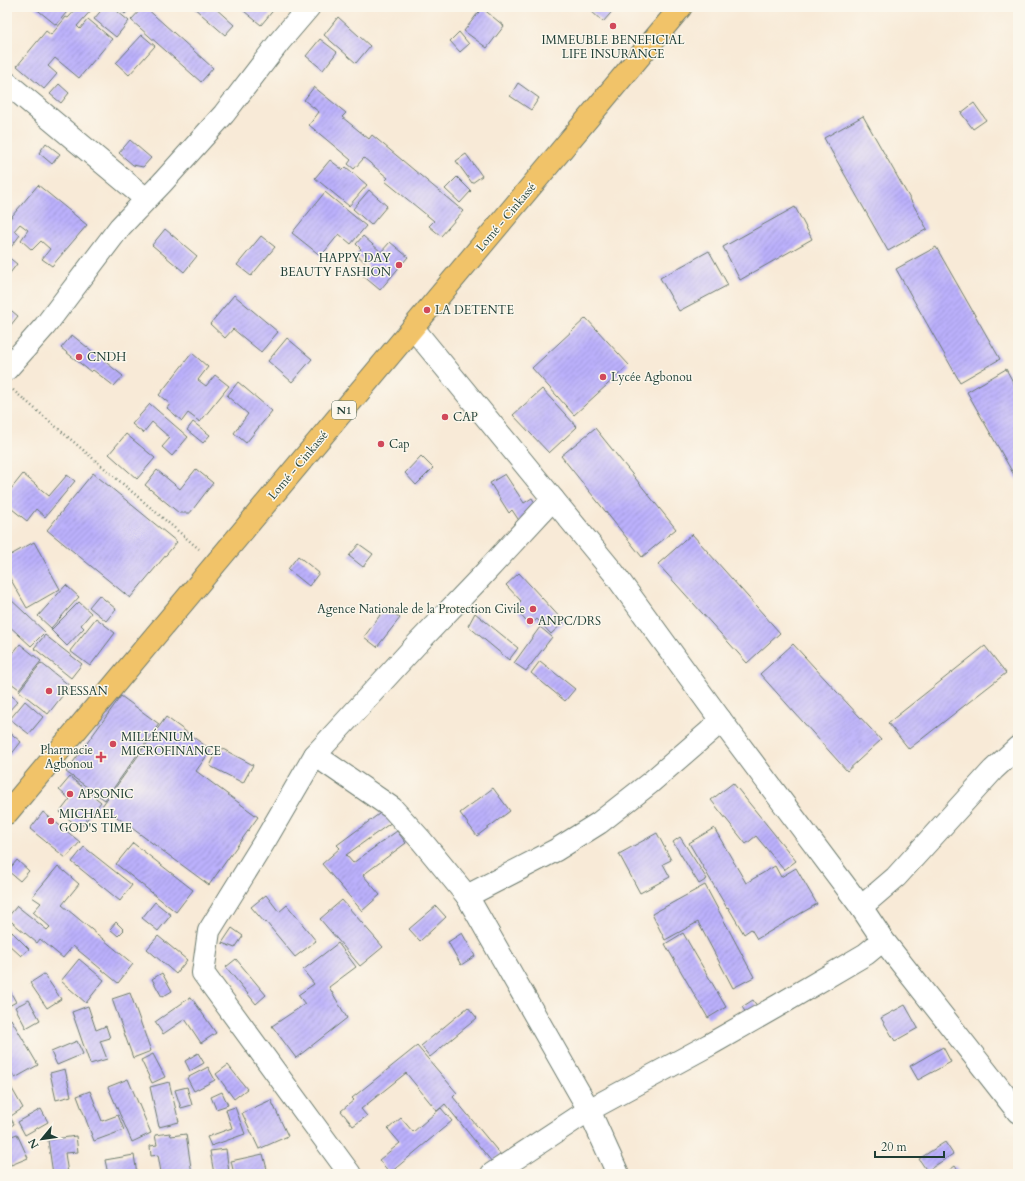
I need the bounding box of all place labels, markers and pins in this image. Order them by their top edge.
marker: IMMEUBLE BENEFICIAL LIFE INSURANCE [608,21,618,31]
place label: IMMEUBLE BENEFICIAL LIFE INSURANCE [541,32,685,62]
place label: HAPPY DAY BEAUTY FASHION [280,250,392,280]
marker: HAPPY DAY BEAUTY FASHION [394,260,404,270]
place label: LA DETENTE [435,302,514,318]
marker: LA DETENTE [422,305,432,315]
place label: CNDH [87,349,126,365]
marker: CNDH [74,352,84,362]
place label: Lycée Agbonou [611,369,693,385]
marker: Lycée Agbonou [598,372,608,382]
place label: CAP [453,409,478,425]
marker: CAP [440,412,450,422]
place label: Cap [389,436,410,452]
marker: Cap [376,439,386,449]
place label: Agence Nationale de la Protection Civile [317,601,525,617]
marker: Agence Nationale de la Protection Civile [528,604,538,614]
place label: ANPC/DRS [538,613,601,629]
marker: ANPC/DRS [525,616,535,626]
place label: IRESSAN [57,683,108,699]
marker: IRESSAN [44,686,54,696]
place label: MILLÉNIUM MICROFINANCE [121,728,221,759]
marker: MILLÉNIUM MICROFINANCE [108,739,118,749]
place label: Pharmacie Agbonou [40,742,93,772]
marker: Pharmacie Agbonou [96,752,106,762]
place label: APSONIC [78,786,134,802]
marker: APSONIC [65,789,75,799]
place label: MICHAEL GOD'S TIME [59,806,132,836]
marker: MICHAEL GOD'S TIME [46,816,56,826]

